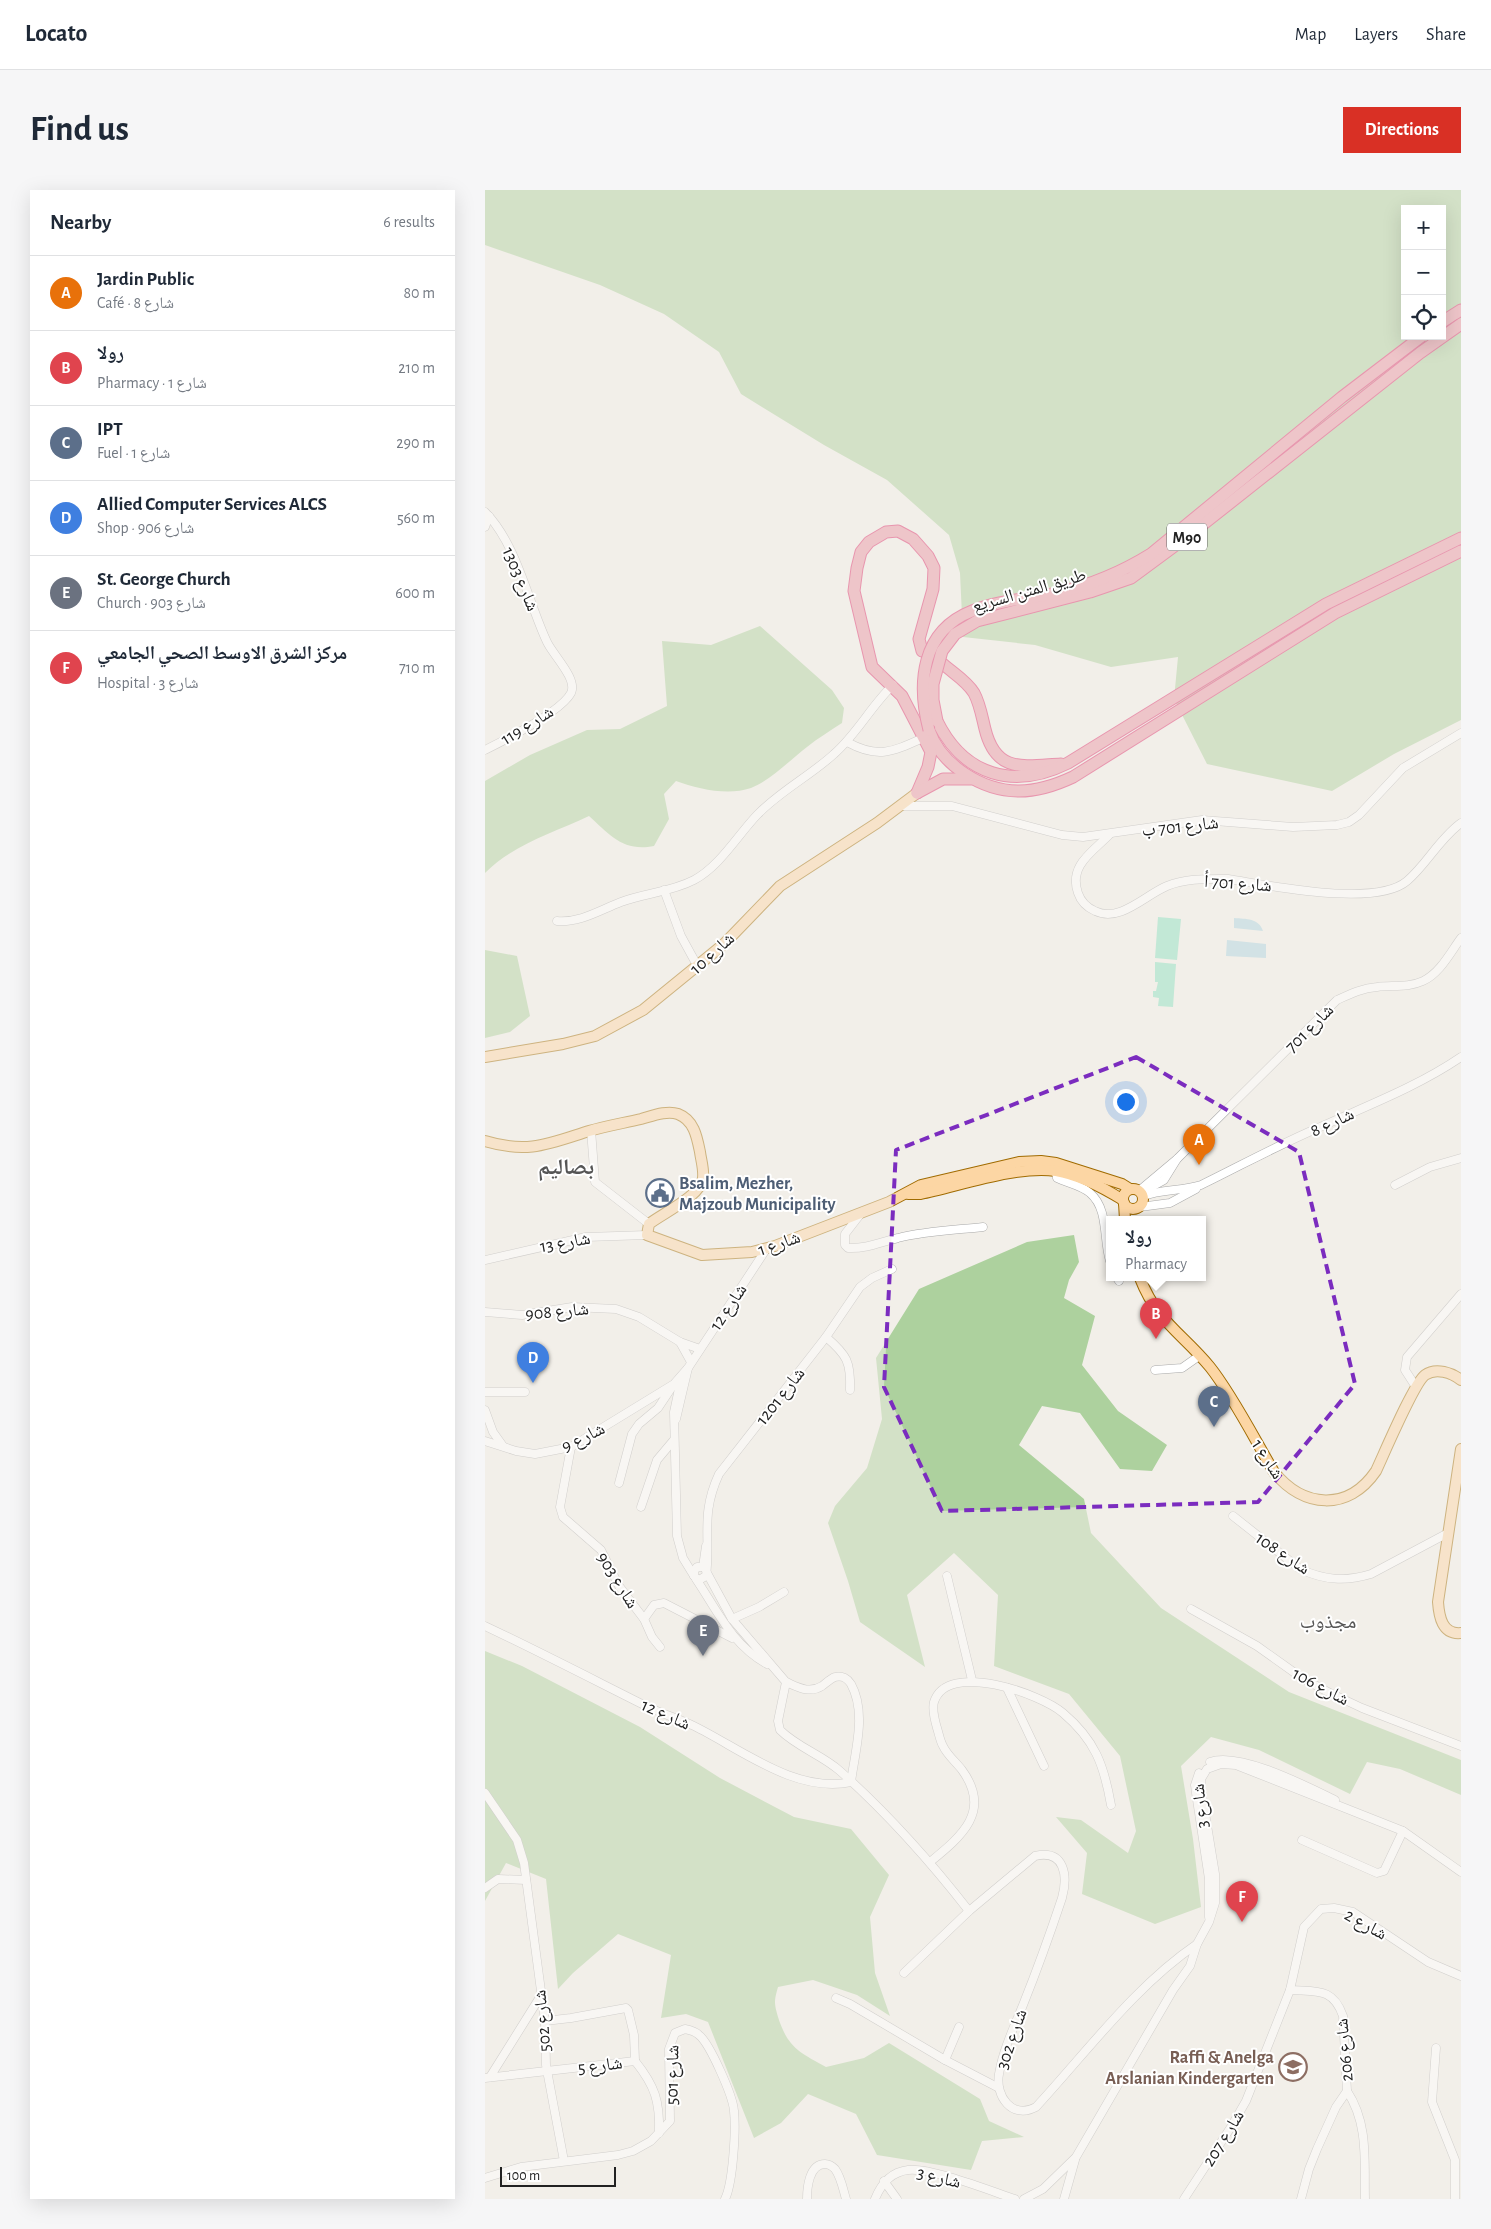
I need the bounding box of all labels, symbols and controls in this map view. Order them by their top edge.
text: Locato [25,22,87,46]
text: Map [1295,26,1326,44]
text: Layers [1354,26,1398,44]
text: Share [1426,26,1466,44]
button: Directions [1343,107,1461,153]
text: Find us [30,112,129,147]
map controls [1401,205,1446,340]
button: + [1401,205,1446,250]
text: Nearby [50,212,111,233]
text: 6 results [383,214,435,230]
button: − [1401,250,1446,295]
text: Jardin Public [97,270,194,289]
text: A [61,285,71,301]
text: 80 m [404,285,435,301]
text: Café · شارع 8 [97,295,174,311]
button: locate [1401,295,1446,340]
text: رولا [97,344,124,363]
text: B [61,360,71,376]
text: 210 m [398,360,435,376]
text: Pharmacy · شارع 1 [97,375,207,391]
text: IPT [97,420,123,439]
text: C [62,435,70,451]
text: 290 m [396,435,435,451]
text: Fuel · شارع 1 [97,445,170,461]
text: Allied Computer Services ALCS [97,495,327,514]
text: D [61,510,71,526]
text: 560 m [397,510,435,526]
text: Shop · شارع 906 [97,520,194,536]
road number: M90 [1167,524,1207,551]
street label: شارع 1303 [498,545,542,614]
street label: طريق المتن السريع [970,566,1089,618]
text: St. George Church [97,570,231,589]
text: E [62,585,70,601]
text: 600 m [395,585,435,601]
text: Church · شارع 903 [97,595,206,611]
text: مركز الشرق الاوسط الصحي الجامعي [97,644,347,663]
text: F [62,660,70,676]
text: 710 m [399,660,435,676]
text: Hospital · شارع 3 [97,675,198,691]
street label: شارع 119 [498,703,557,750]
street label: شارع 701 ب [1141,814,1220,841]
street label: شارع 701 أ [1203,870,1273,896]
street label: شارع 10 [687,929,739,979]
street label: شارع 701 [1282,1001,1338,1057]
your location [1113,1089,1139,1115]
street label: شارع 8 [1308,1105,1357,1142]
pin: A [1183,1124,1215,1165]
district label: بصاليم [538,1156,594,1181]
place label: Bsalim, Mezher, Majzoub Municipality [679,1175,836,1214]
public building icon: Bsalim, Mezher, Majzoub Municipality [645,1178,675,1208]
popup [1106,1216,1206,1281]
street label: شارع 1 [756,1228,803,1260]
text: رولا [1125,1228,1152,1247]
street label: شارع 13 [539,1230,592,1257]
text: Pharmacy [1125,1256,1187,1272]
street label: شارع 12 [707,1281,752,1335]
pin: B [1140,1298,1172,1339]
street label: شارع 908 [525,1300,590,1325]
pin: D [517,1342,549,1383]
street label: شارع 1201 [753,1365,809,1429]
pin: C [1198,1386,1230,1427]
street label: شارع 9 [559,1420,608,1457]
street label: شارع 1 [1247,1436,1287,1483]
street label: شارع 108 [1251,1529,1313,1579]
street label: شارع 903 [592,1549,641,1612]
district label: مجذوب [1300,1612,1356,1633]
pin: E [687,1615,719,1656]
street label: شارع 106 [1289,1665,1352,1710]
street label: شارع 12 [638,1696,693,1735]
street label: شارع 3 [1190,1783,1213,1829]
pin: F [1226,1881,1258,1922]
street label: شارع 2 [1341,1906,1390,1945]
street label: شارع 502 [531,1989,556,2053]
street label: شارع 302 [993,2007,1032,2072]
street label: شارع 206 [1333,2017,1358,2082]
street label: شارع 501 [663,2045,684,2105]
place label: Raffi & Anelga Arslanian Kindergarten [1105,2049,1274,2088]
school or university icon: Raffi & Anelga Arslanian Kindergarten [1278,2052,1308,2082]
street label: شارع 5 [577,2054,624,2079]
street label: شارع 207 [1200,2107,1249,2170]
scale bar [500,2164,616,2187]
street label: شارع 3 [915,2164,963,2193]
text: 100 m [507,2169,540,2183]

